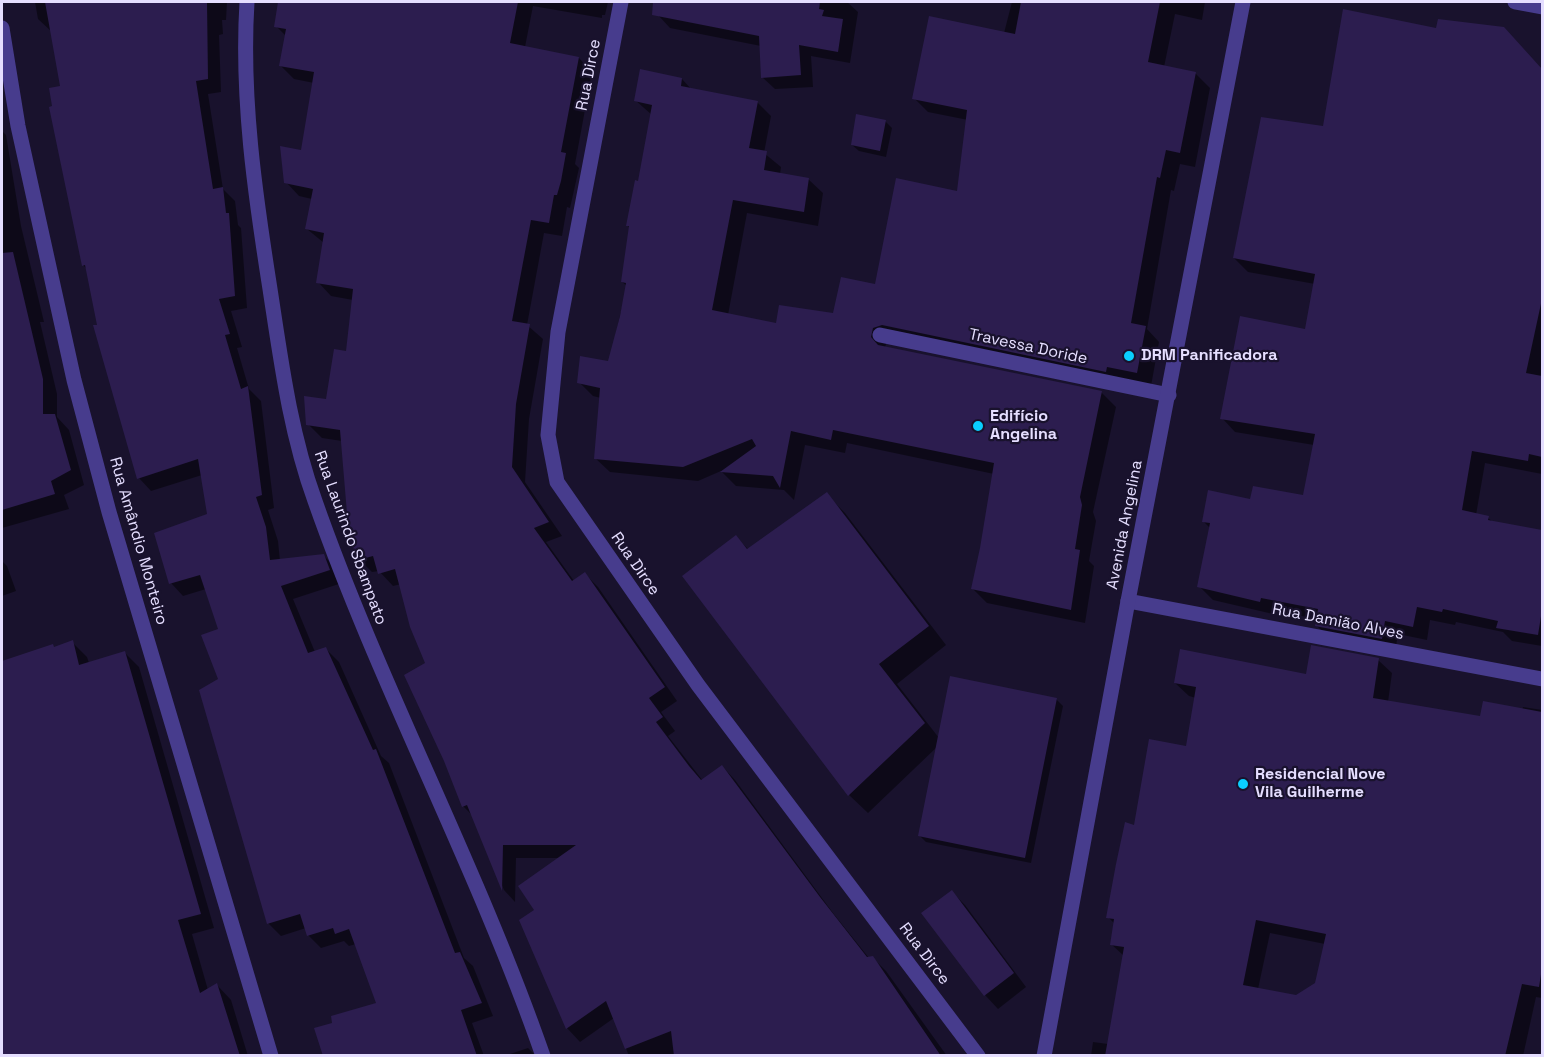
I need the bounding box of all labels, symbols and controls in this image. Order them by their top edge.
street label: Rua Dirce [573,38,605,112]
street label: Travessa Doride [967,325,1089,369]
place label: DRM Panificadora [1141,346,1277,366]
marker: DRM Panificadora [1122,349,1136,363]
place label: Edifício Angelina [990,407,1057,445]
marker: Edifício Angelina [971,419,985,433]
street label: Rua Laurindo Sbampato [310,448,390,628]
street label: Rua Amândio Monteiro [105,455,171,627]
street label: Avenida Angelina [1103,459,1147,591]
street label: Rua Dirce [606,529,664,599]
street label: Rua Damião Alves [1270,600,1406,644]
place label: Residencial Nove Vila Guilherme [1255,765,1386,803]
marker: Residencial Nove Vila Guilherme [1236,777,1250,791]
street label: Rua Dirce [895,919,953,989]

